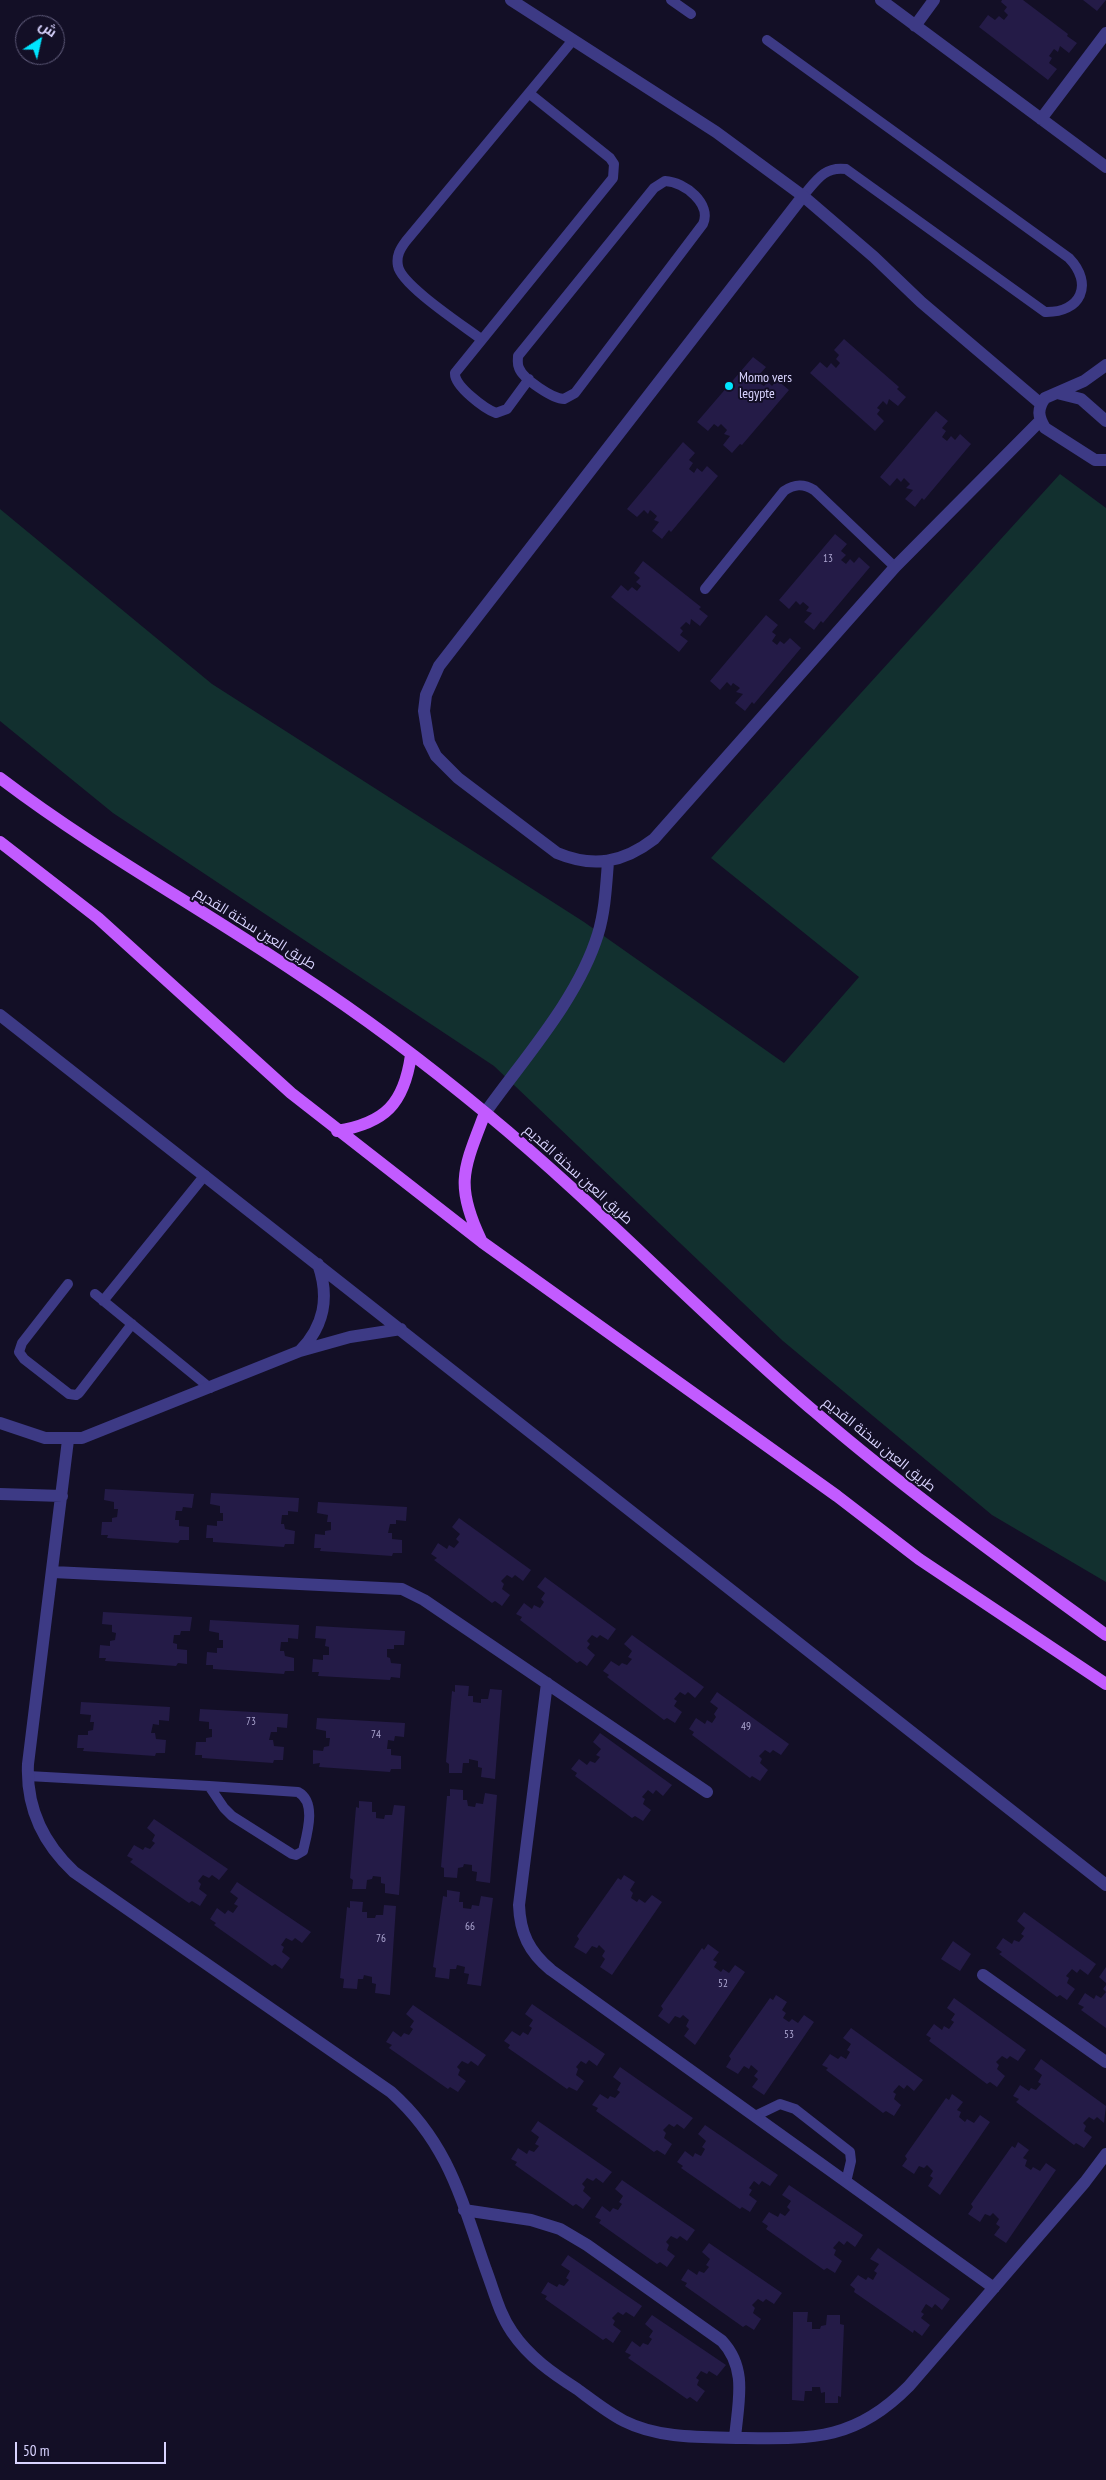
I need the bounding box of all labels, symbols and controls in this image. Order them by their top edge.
north arrow [15,15,65,65]
text: ش [36,16,61,41]
place label: Momo vers legypte [739,370,792,402]
marker: Momo vers legypte [723,380,735,392]
house number: 13 [823,552,833,566]
street label: طريق العين سخنة القديم [191,885,319,973]
street label: طريق العين سخنة القديم [520,1122,636,1228]
street label: طريق العين سخنة القديم [819,1394,939,1496]
house number: 73 [246,1715,256,1729]
house number: 49 [741,1720,751,1734]
house number: 74 [371,1728,381,1742]
house number: 66 [465,1920,475,1934]
house number: 76 [376,1932,386,1946]
house number: 52 [718,1977,728,1991]
house number: 53 [784,2028,794,2042]
scale bar [18,2432,169,2464]
text: 50 m [23,2441,49,2460]

